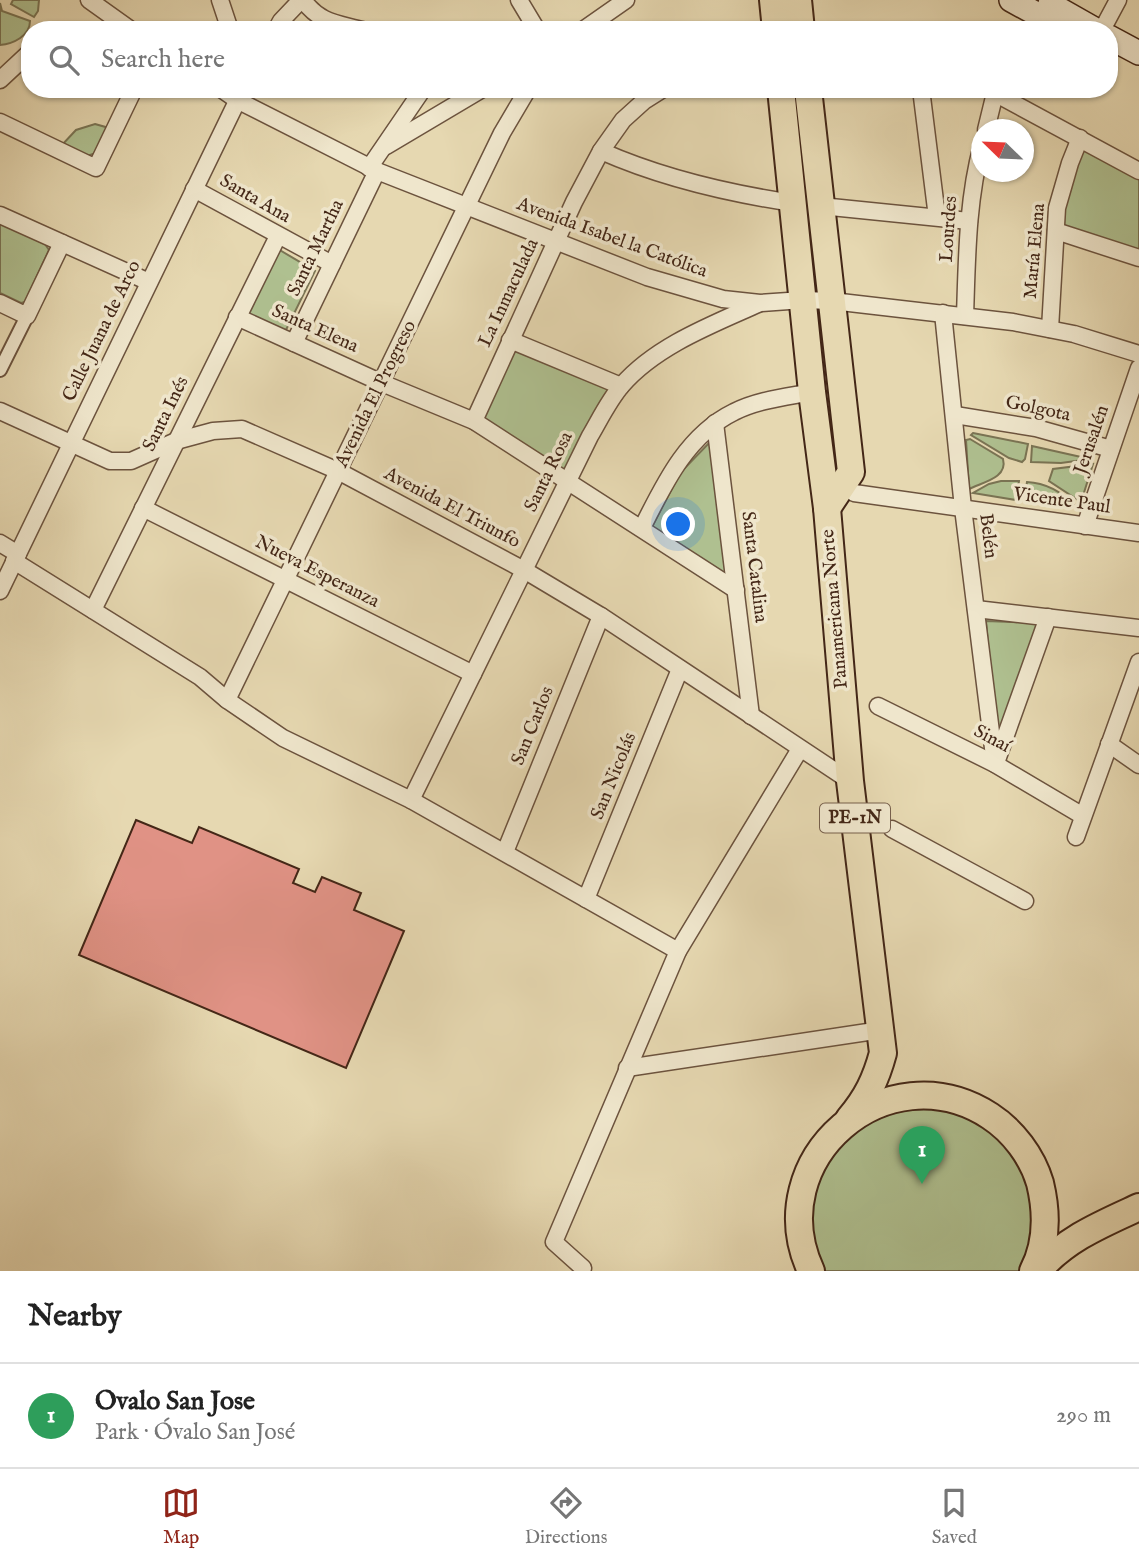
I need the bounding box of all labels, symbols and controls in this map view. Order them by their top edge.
search box [21,21,1118,98]
icon: search [45,41,83,79]
text: Search here [101,43,225,76]
north arrow [971,119,1034,182]
street label: Santa Ana [215,169,295,229]
street label: Avenida Isabel la Católica [513,192,711,284]
street label: Santa Martha [282,195,350,300]
street label: Lourdes [935,195,963,263]
street label: María Elena [1019,201,1051,300]
street label: La Inmaculada [473,234,545,351]
street label: Calle Juana de Arco [57,257,147,405]
street label: Santa Elena [268,299,363,359]
street label: Avenida El Progreso [330,316,422,472]
street label: Santa Inés [138,373,194,455]
street label: Golgota [1003,390,1073,428]
street label: Jerusalén [1068,402,1115,480]
street label: Santa Rosa [519,427,579,516]
street label: Avenida El Triunfo [379,462,524,554]
street label: Vicente Paul [1011,482,1113,520]
your location [661,507,695,541]
street label: Santa Catalina [735,510,773,625]
street label: Belén [973,512,1003,560]
street label: Panamericana Norte [816,528,854,690]
street label: Nueva Esperanza [251,530,384,614]
street label: San Carlos [506,683,560,769]
street label: Sinaí [969,719,1016,759]
street label: San Nicolás [586,729,642,823]
road number: PE-1N [820,804,890,832]
pin: 1 [899,1126,945,1184]
text: Nearby [28,1298,121,1336]
text: Ovalo San Jose [95,1385,255,1418]
text: 1 [47,1401,55,1430]
text: 290 m [1056,1401,1111,1430]
text: Park · Óvalo San José [95,1418,295,1447]
tab: Map [162,1484,200,1550]
tab: Directions [525,1484,607,1550]
tab: Saved [932,1484,977,1550]

